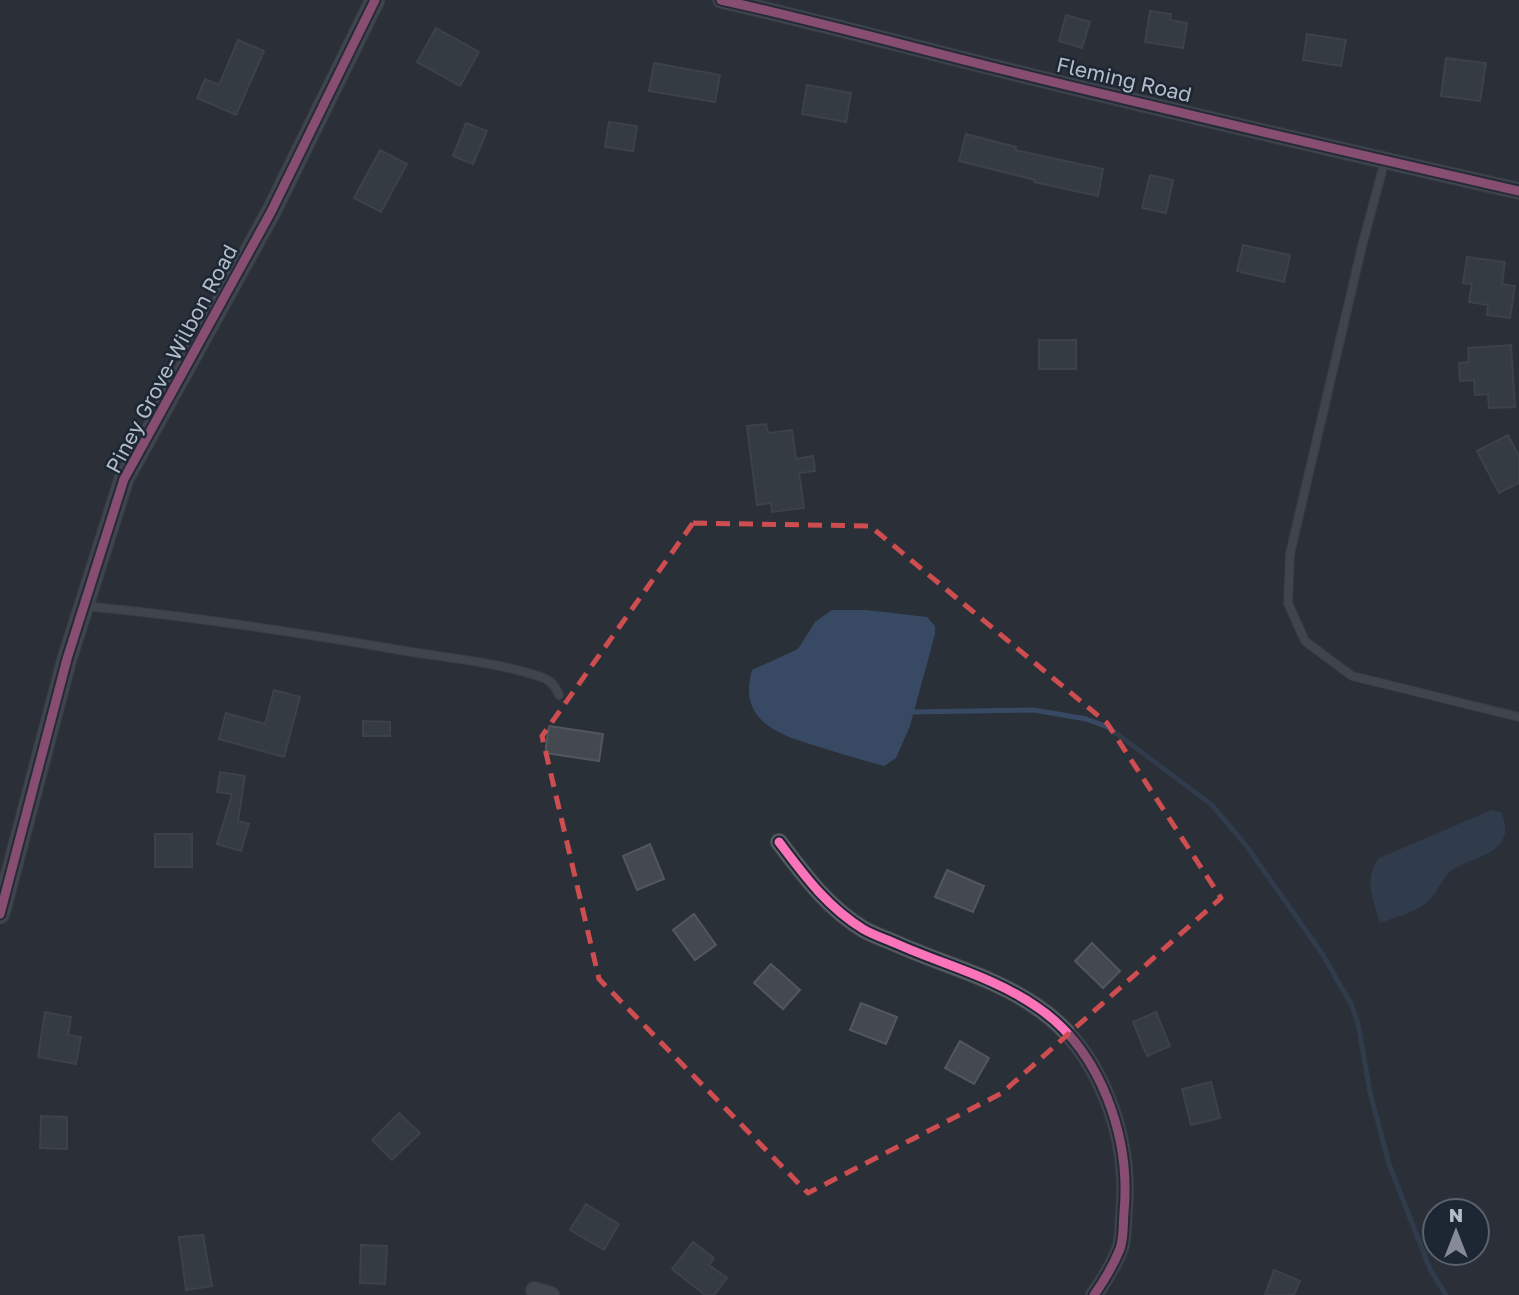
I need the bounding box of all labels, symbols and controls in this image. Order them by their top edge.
street label: Fleming Road [1054,51,1194,107]
street label: Piney Grove-Wilbon Road [100,240,242,477]
north arrow [1421,1197,1491,1267]
text: N [1449,1203,1463,1226]

